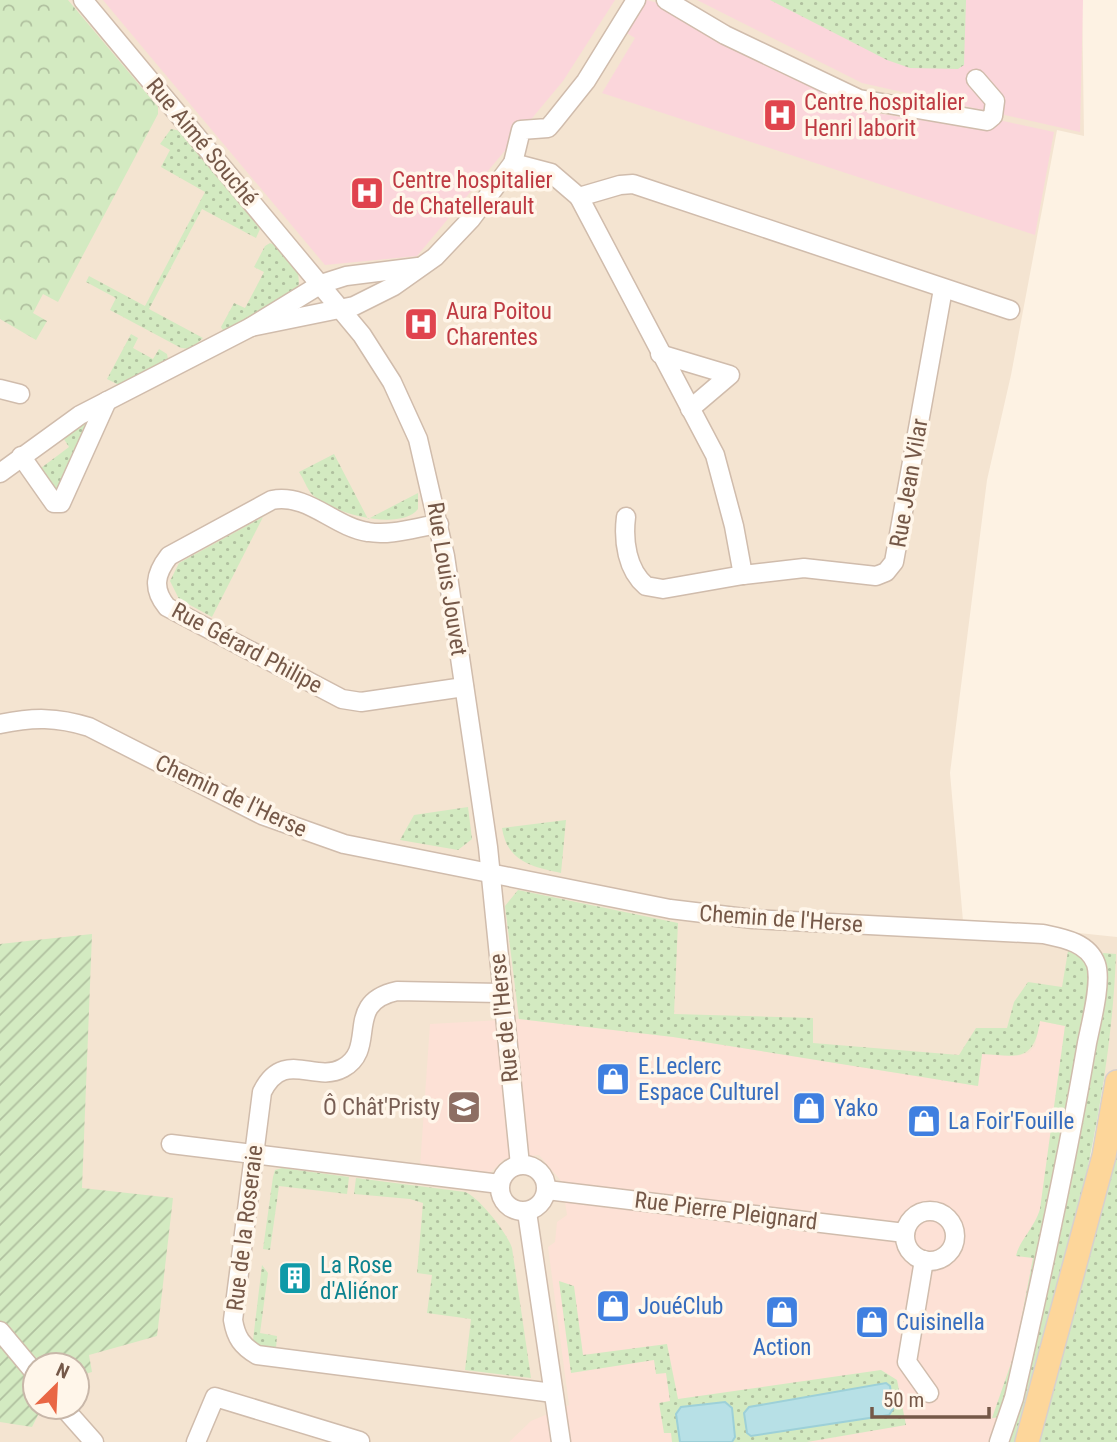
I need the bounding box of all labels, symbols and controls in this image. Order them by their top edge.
street label: Rue Aimé Souché [141,73,263,211]
place label: Centre hospitalier Henri laborit [804,89,965,142]
hospital icon: Centre hospitalier Henri laborit [761,96,799,134]
place label: Centre hospitalier de Chatellerault [392,167,553,220]
hospital icon: Centre hospitalier de Chatellerault [348,174,386,212]
place label: Aura Poitou Charentes [446,298,552,351]
hospital icon: Aura Poitou Charentes [402,305,440,343]
street label: Rue Jean Vilar [884,417,934,549]
street label: Rue Louis Jouvet [422,500,472,658]
street label: Rue Gérard Philipe [167,597,327,699]
street label: Chemin de l'Herse [151,749,311,843]
street label: Chemin de l'Herse [698,900,864,938]
street label: Rue de l'Herse [484,952,524,1084]
place label: E.Leclerc Espace Culturel [638,1053,779,1106]
shop icon: E.Leclerc Espace Culturel [594,1060,632,1098]
school or university icon: Ô Chât'Pristy [445,1088,483,1126]
shop icon: Yako [790,1089,828,1127]
place label: Ô Chât'Pristy [323,1093,440,1121]
place label: Yako [834,1095,878,1122]
shop icon: La Foir'Fouille [905,1102,943,1140]
place label: La Foir'Fouille [948,1108,1074,1135]
street label: Rue de la Roseraie [221,1143,269,1313]
street label: Rue Pierre Pleignard [633,1186,819,1236]
place label: La Rose d'Aliénor [320,1252,398,1305]
building icon: La Rose d'Aliénor [276,1259,314,1297]
shop icon: JouéClub [594,1287,632,1325]
place label: JouéClub [638,1293,723,1320]
shop icon: Action [763,1293,801,1331]
shop icon: Cuisinella [853,1303,891,1341]
place label: Cuisinella [896,1309,985,1336]
place label: Action [753,1334,811,1361]
north arrow [21,1351,91,1421]
text: N [53,1358,73,1384]
scale bar [872,1376,989,1420]
text: 50 m [883,1388,924,1412]

